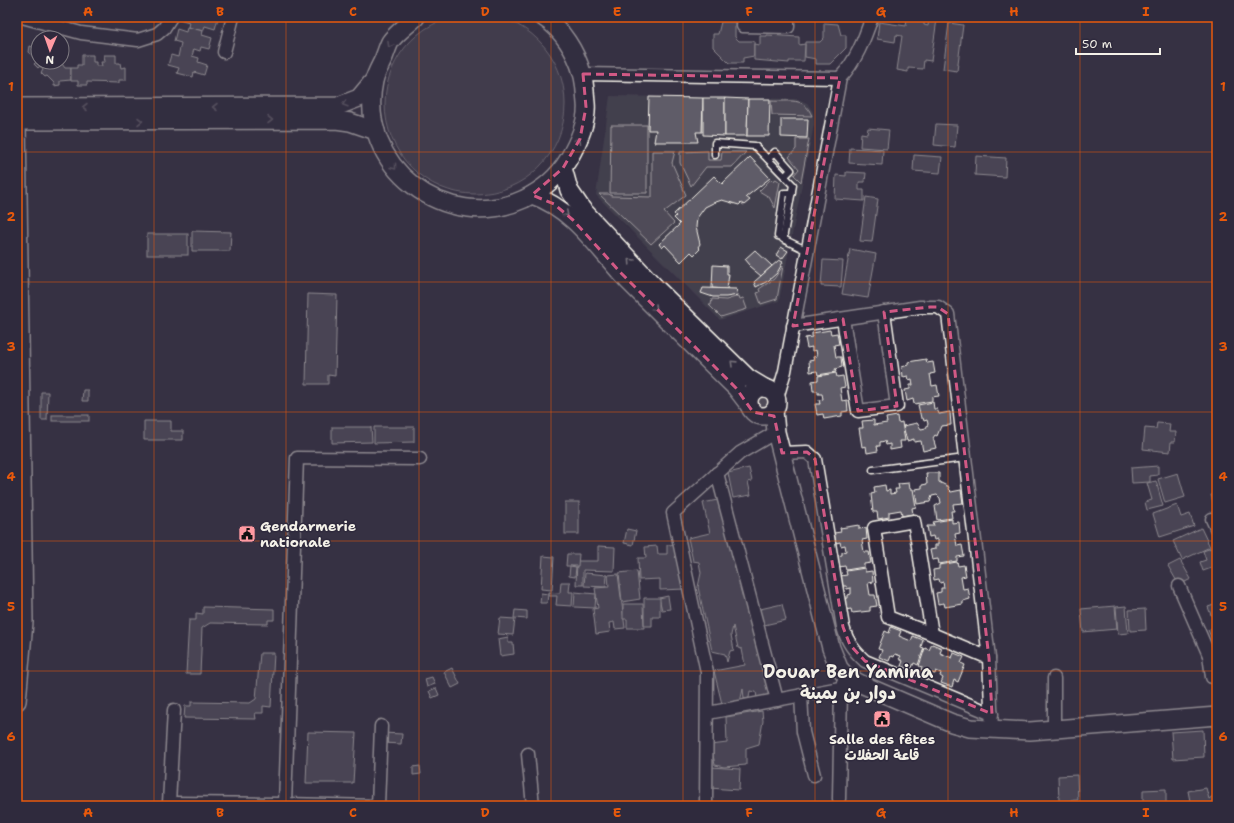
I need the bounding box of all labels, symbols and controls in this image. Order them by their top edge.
text: A [83,3,93,20]
text: B [216,3,224,20]
text: C [349,3,357,20]
text: D [480,3,490,20]
text: E [613,3,622,20]
text: F [745,3,753,20]
text: G [876,3,887,20]
text: H [1009,3,1019,20]
text: I [1142,3,1150,20]
north arrow [30,30,70,70]
scale bar [1076,30,1160,56]
text: 50 m [1082,36,1112,52]
one-way arrow [387,41,394,48]
text: N [45,52,54,67]
text: 1 [8,78,14,95]
text: 1 [1220,78,1226,95]
one-way arrow [341,99,348,108]
one-way arrow [82,103,88,111]
one-way arrow [212,103,218,111]
one-way arrow [267,116,273,124]
one-way arrow [137,117,143,125]
one-way arrow [574,137,582,144]
one-way arrow [390,162,397,169]
text: 2 [6,208,16,225]
text: 2 [1218,208,1228,225]
one-way arrow [561,209,569,216]
one-way arrow [629,259,636,266]
one-way arrow [650,303,658,311]
text: 3 [6,338,16,355]
text: 3 [1218,338,1228,355]
one-way arrow [730,360,738,368]
text: 4 [6,468,16,485]
text: 4 [1218,468,1228,485]
place label: Gendarmerie nationale [260,517,356,551]
public building icon: Gendarmerie nationale [237,524,257,544]
text: 5 [7,598,15,615]
text: 5 [1219,598,1227,615]
district label: Douar Ben Yamina دوار بن يمينة [763,660,934,705]
public building icon: Salle des fêtes قاعة الحفلات [872,709,892,729]
text: 6 [6,728,16,745]
text: 6 [1218,728,1228,745]
place label: Salle des fêtes قاعة الحفلات [829,730,935,764]
text: A [83,804,93,821]
text: B [216,804,224,821]
text: C [349,804,357,821]
text: D [480,804,490,821]
text: E [613,804,622,821]
text: F [745,804,753,821]
text: G [876,804,887,821]
text: H [1009,804,1019,821]
text: I [1142,804,1150,821]

